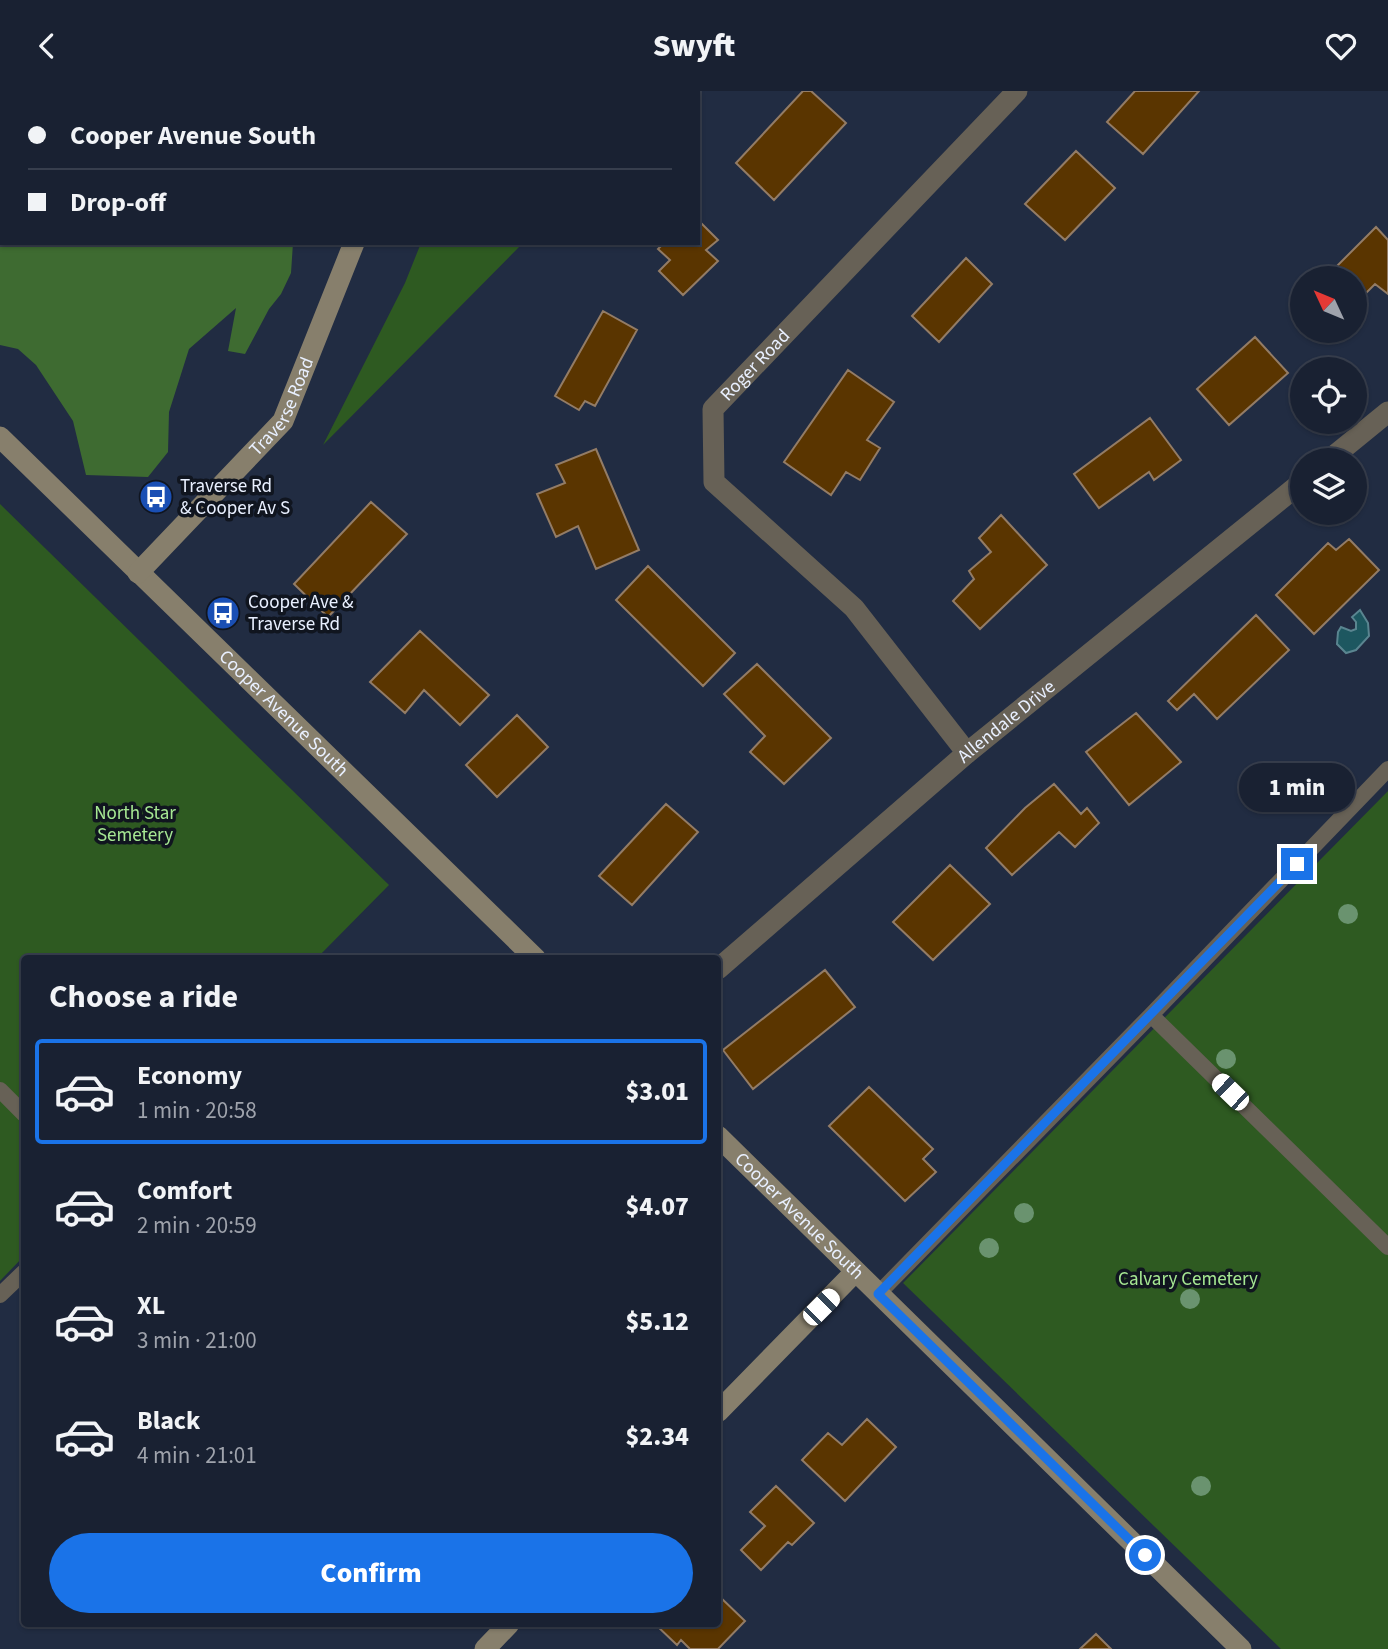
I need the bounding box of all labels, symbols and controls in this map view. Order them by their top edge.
text: Swyft [653,23,735,69]
icon: back [28,27,66,65]
icon: heart [1322,27,1360,65]
text: Cooper Avenue South [70,117,316,154]
text: Drop-off [70,184,166,221]
north arrow [1290,266,1367,343]
map controls [1290,266,1367,525]
street label: Roger Road [714,323,796,407]
street label: Traverse Road [243,353,321,462]
button: locate [1290,357,1367,434]
button: layers [1290,448,1367,525]
place label: Traverse Rd & Cooper Av S [180,473,290,522]
bus stop icon: Traverse Rd & Cooper Av S [137,478,175,516]
place label: Cooper Ave & Traverse Rd [248,589,354,638]
bus stop icon: Cooper Ave & Traverse Rd [204,594,242,632]
street label: Cooper Avenue South [213,644,355,783]
street label: Allendale Drive [951,673,1061,769]
callout: 1 min [1239,763,1355,811]
text: 1 min [1269,771,1325,804]
park label: North Star Semetery [94,800,176,849]
route end [1281,848,1313,880]
text: Choose a ride [49,974,238,1020]
text: Economy [137,1057,242,1094]
icon: car [53,1060,116,1123]
car [1208,1070,1253,1114]
text: $3.01 [625,1073,689,1110]
text: 1 min · 20:58 [137,1094,257,1127]
street label: Cooper Avenue South [729,1146,870,1286]
text: Comfort [137,1172,232,1209]
icon: car [53,1175,116,1238]
text: $4.07 [625,1188,689,1225]
text: 2 min · 20:59 [137,1209,257,1242]
park label: Calvary Cemetery [1118,1266,1258,1293]
car [799,1285,844,1329]
text: XL [137,1287,165,1324]
icon: car [53,1290,116,1353]
text: $5.12 [625,1303,689,1340]
text: 3 min · 21:00 [137,1324,257,1357]
text: Black [137,1402,200,1439]
icon: car [53,1405,116,1468]
text: $2.34 [625,1418,689,1455]
text: 4 min · 21:01 [137,1439,257,1472]
button: Confirm [49,1533,693,1613]
route start [1129,1539,1161,1571]

